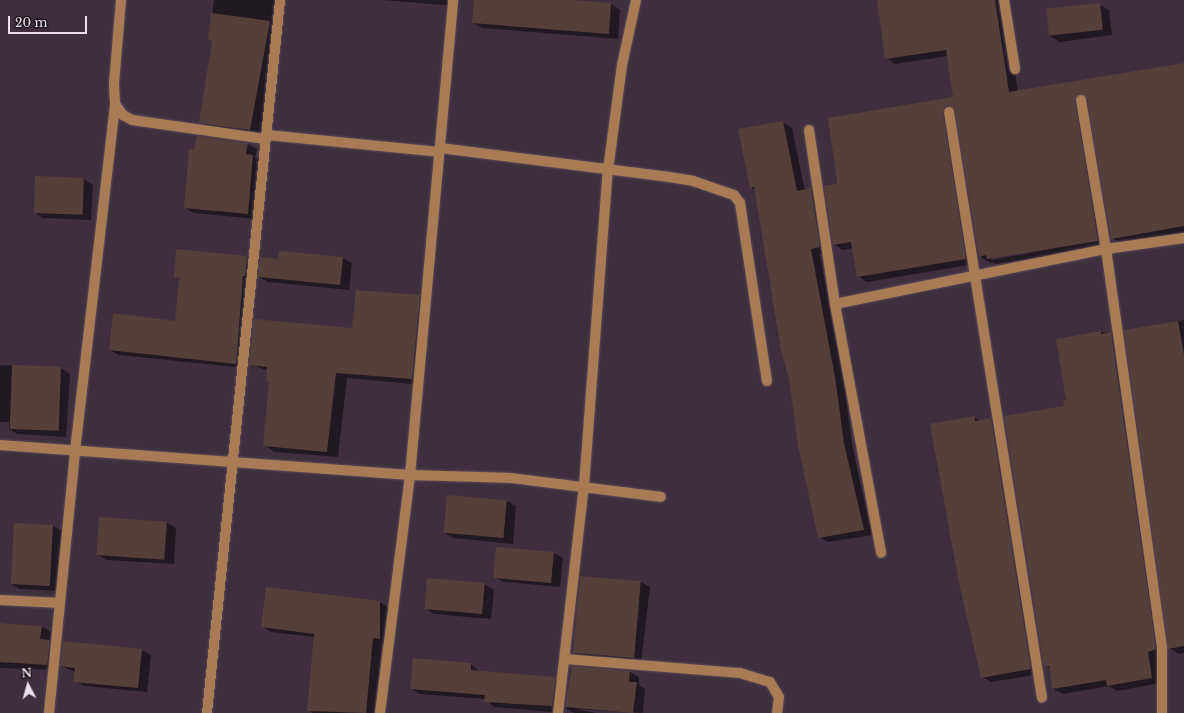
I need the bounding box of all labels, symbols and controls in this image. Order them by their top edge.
scale bar [10,8,89,34]
text: 20 m [15,15,47,30]
north arrow [8,665,48,705]
text: N [21,666,33,681]

